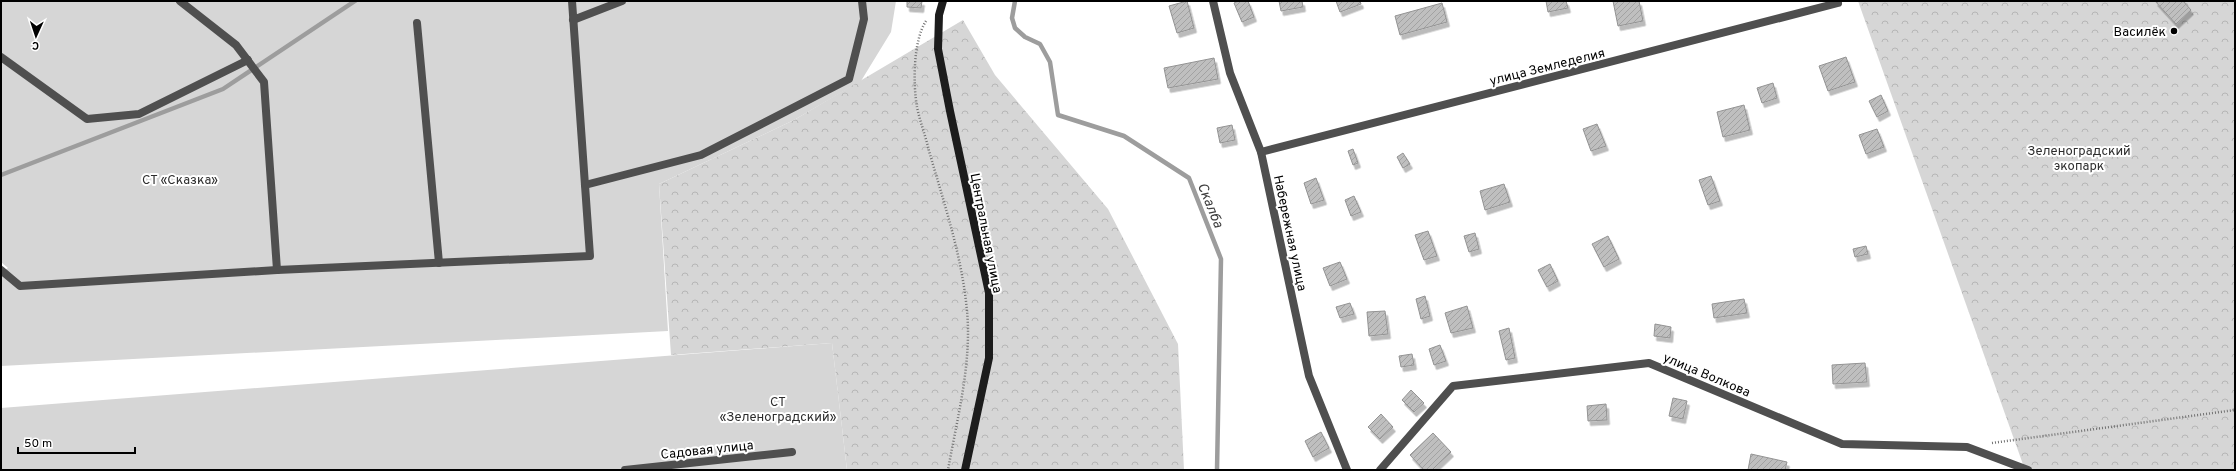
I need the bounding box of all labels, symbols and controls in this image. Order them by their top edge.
north arrow [16,16,56,56]
place label: Василёк [2114,25,2166,41]
marker: Василёк [2169,26,2179,36]
text: С [32,38,39,52]
street label: улица Земледелия [1488,46,1607,90]
park label: Зеленоградский экопарк [2027,144,2131,175]
street label: Центральная улица [966,172,1005,295]
park label: СТ «Сказка» [142,173,218,189]
street label: Набережная улица [1269,174,1309,293]
water label: Скалба [1193,181,1227,231]
street label: улица Волкова [1660,350,1752,401]
park label: СТ «Зеленоградский» [719,395,837,426]
scale bar [18,429,135,455]
text: 50 m [24,436,52,452]
street label: Садовая улица [660,438,754,464]

